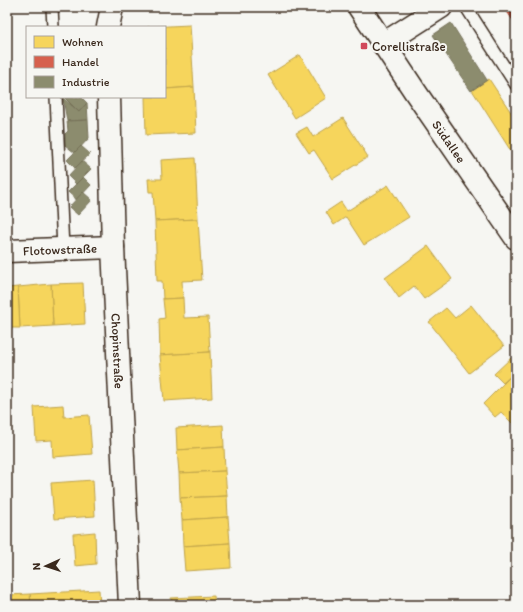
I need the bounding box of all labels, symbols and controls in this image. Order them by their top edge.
legend [26,26,166,98]
text: Wohnen [62,35,104,49]
place label: Corellistraße [372,39,446,54]
marker: Corellistraße [359,41,369,51]
text: Handel [62,55,99,69]
text: Industrie [62,75,110,89]
street label: Südallee [429,118,469,166]
street label: Flotowstraße [23,241,97,258]
street label: Chopinstraße [108,313,127,389]
north arrow [26,546,66,586]
text: N [30,562,43,571]

